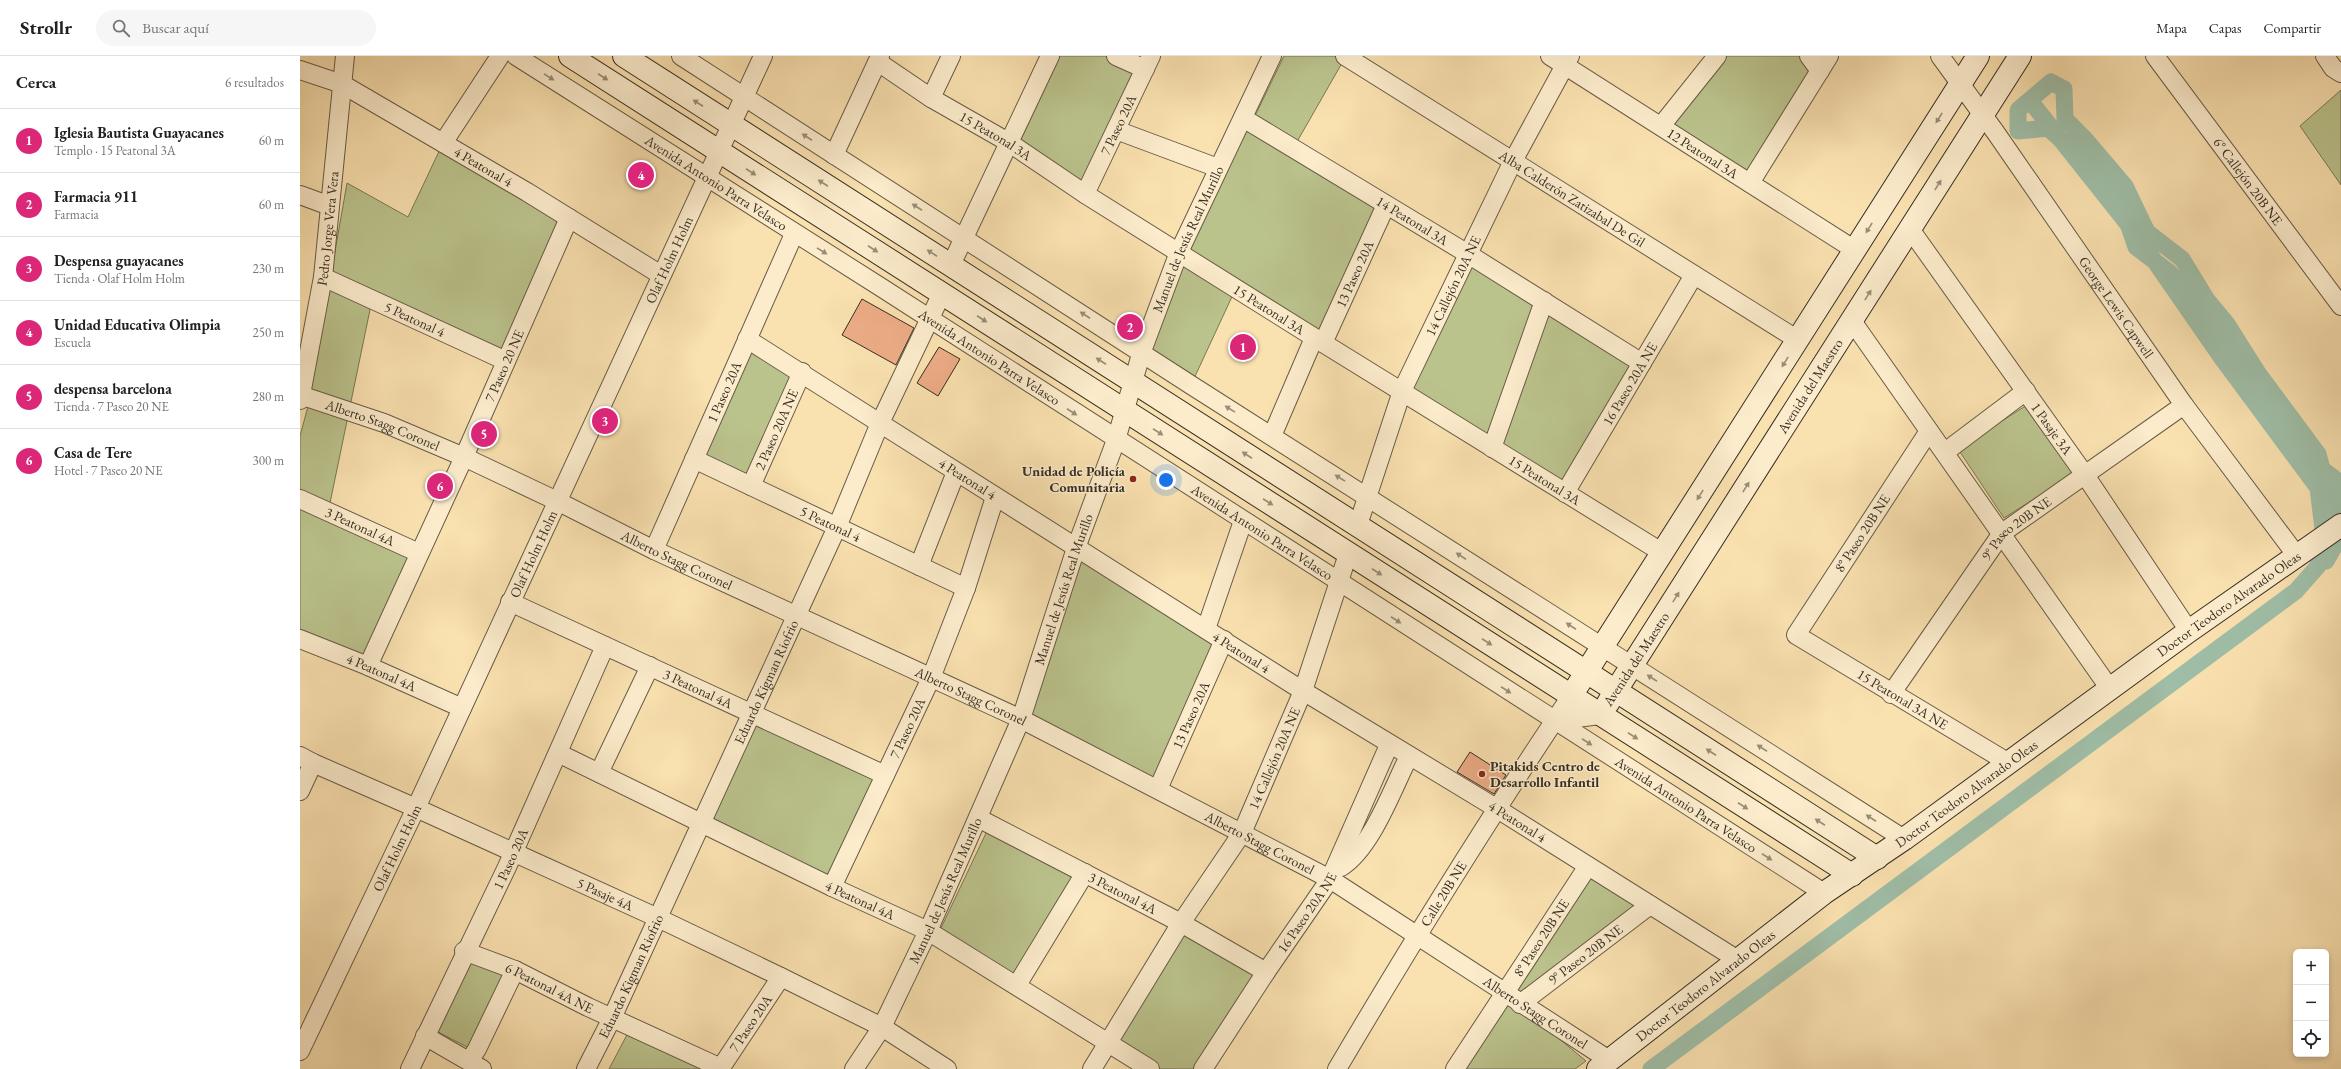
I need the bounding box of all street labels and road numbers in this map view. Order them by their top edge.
street label: 7 Paseo 20A [1096,91,1140,158]
street label: 15 Peatonal 3A [956,107,1036,165]
street label: 12 Peatonal 3A [1664,124,1742,183]
street label: Avenida Antonio Parra Velasco [641,131,791,235]
street label: 6° Callejón 20B NE [2209,134,2287,229]
street label: 4 Peatonal 4 [451,142,516,191]
street label: Alba Calderón Zatizabal De Gil [1495,145,1649,251]
street label: Manuel de Jesús Real Murillo [1148,163,1228,315]
street label: Pedro Jorge Vera Vera [313,170,343,287]
street label: 14 Peatonal 3A [1373,192,1452,249]
street label: Olaf Holm Holm [641,213,697,306]
street label: 14 Callejón 20A NE [1421,232,1485,339]
street label: 13 Paseo 20A [1331,237,1378,310]
street label: George Lewis Capwell [2075,253,2158,362]
street label: 15 Peatonal 3A [1230,280,1309,339]
street label: 5 Peatonal 4 [382,297,448,341]
street label: Avenida Antonio Parra Velasco [914,304,1064,409]
street label: 7 Paseo 20 NE [480,326,528,404]
street label: Avenida del Maestro [1773,335,1847,438]
street label: 16 Paseo 20A NE [1598,339,1661,429]
street label: 1 Paseo 20A [703,358,746,425]
street label: 2 Paseo 20A NE [750,386,802,473]
street label: Alberto Stagg Coronel [322,395,443,455]
street label: 1 Pasaje 3A [2027,399,2077,459]
street label: 15 Peatonal 3A [1505,451,1584,509]
street label: 4 Peatonal 4 [935,454,1000,504]
street label: Avenida Antonio Parra Velasco [1187,479,1336,584]
street label: 8° Paseo 20B NE [1830,491,1894,575]
street label: 9° Paseo 20B NE [1977,492,2055,564]
street label: 5 Peatonal 4 [797,502,864,546]
street label: 3 Peatonal 4A [322,503,398,550]
street label: Olaf Holm Holm [505,507,561,601]
street label: Manuel de Jesús Real Murillo [1030,511,1097,667]
street label: Alberto Stagg Coronel [617,526,736,594]
street label: Doctor Teodoro Alvarado Oleas [2153,547,2305,661]
street label: Avenida del Maestro [1598,608,1673,710]
street label: Eduardo Kigman Riofrio [730,617,802,747]
street label: 4 Peatonal 4 [1209,627,1274,677]
street label: 4 Peatonal 4A [344,649,420,696]
street label: Alberto Stagg Coronel [911,662,1030,730]
street label: 3 Peatonal 4A [660,665,736,713]
street label: 15 Peatonal 3A NE [1854,665,1952,733]
street label: 13 Paseo 20A [1168,678,1214,751]
street label: 7 Paseo 20A [885,694,930,761]
street label: 14 Callejón 20A NE [1244,704,1304,812]
street label: Doctor Teodoro Alvarado Oleas [1891,735,2041,852]
street label: Avenida Antonio Parra Velasco [1611,752,1760,857]
street label: 4 Peatonal 4 [1485,797,1550,846]
street label: Olaf Holm Holm [368,801,425,894]
street label: Alberto Stagg Coronel [1201,806,1318,879]
street label: Manuel de Jesús Real Murillo [905,814,986,967]
street label: 1 Paseo 20A [489,825,532,892]
street label: Calle 20B NE [1416,857,1471,930]
street label: 3 Peatonal 4A [1086,868,1160,918]
street label: 16 Paseo 20A NE [1273,870,1341,956]
street label: 5 Pasaje 4A [574,873,637,915]
street label: 4 Peatonal 4A [822,876,898,924]
street label: 8° Paseo 20B NE [1509,895,1573,980]
street label: Eduardo Kigman Riofrio [594,911,667,1041]
street label: 9° Paseo 20B NE [1544,920,1626,989]
street label: Doctor Teodoro Alvarado Oleas [1632,925,1779,1045]
street label: 6 Peatonal 4A NE [503,958,596,1017]
street label: Alberto Stagg Coronel [1479,971,1592,1053]
street label: 7 Paseo 20A [725,991,776,1055]

